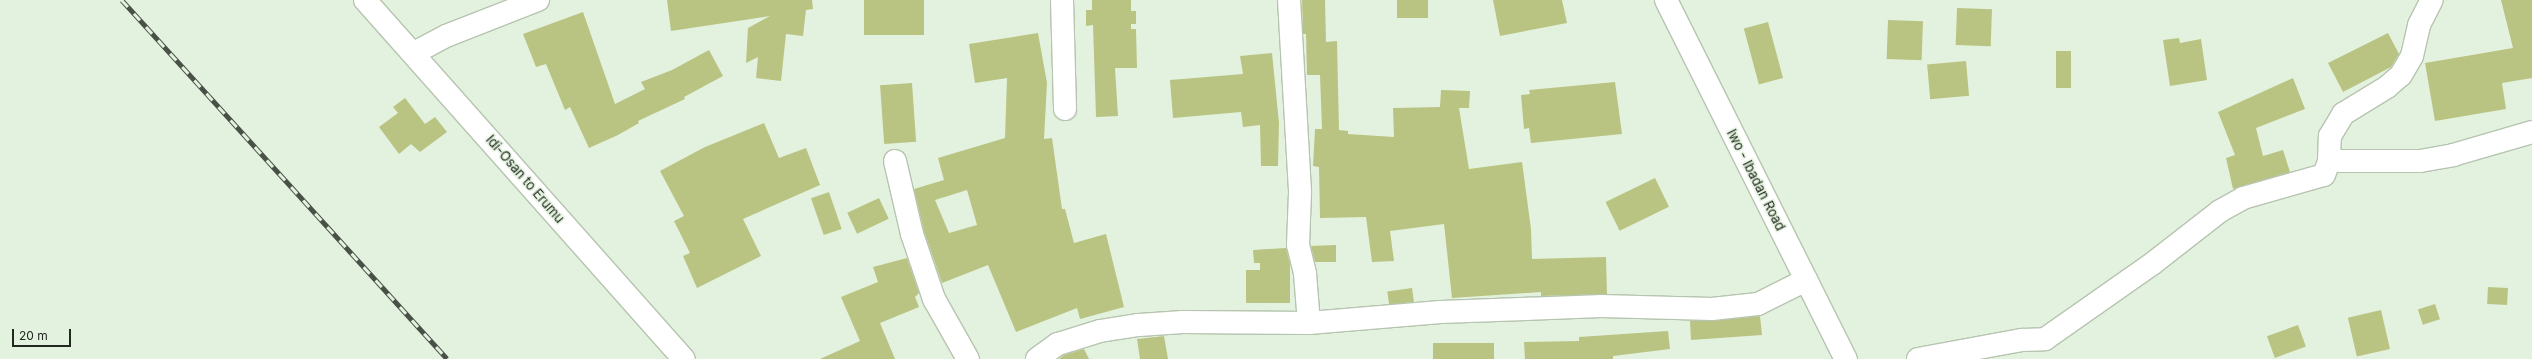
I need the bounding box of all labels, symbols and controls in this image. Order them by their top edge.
street label: Iwo - Ibadan Road [1724,127,1788,233]
street label: Idi-Osan to Erumu [483,132,567,226]
scale bar [14,321,73,347]
text: 20 m [19,328,48,343]

